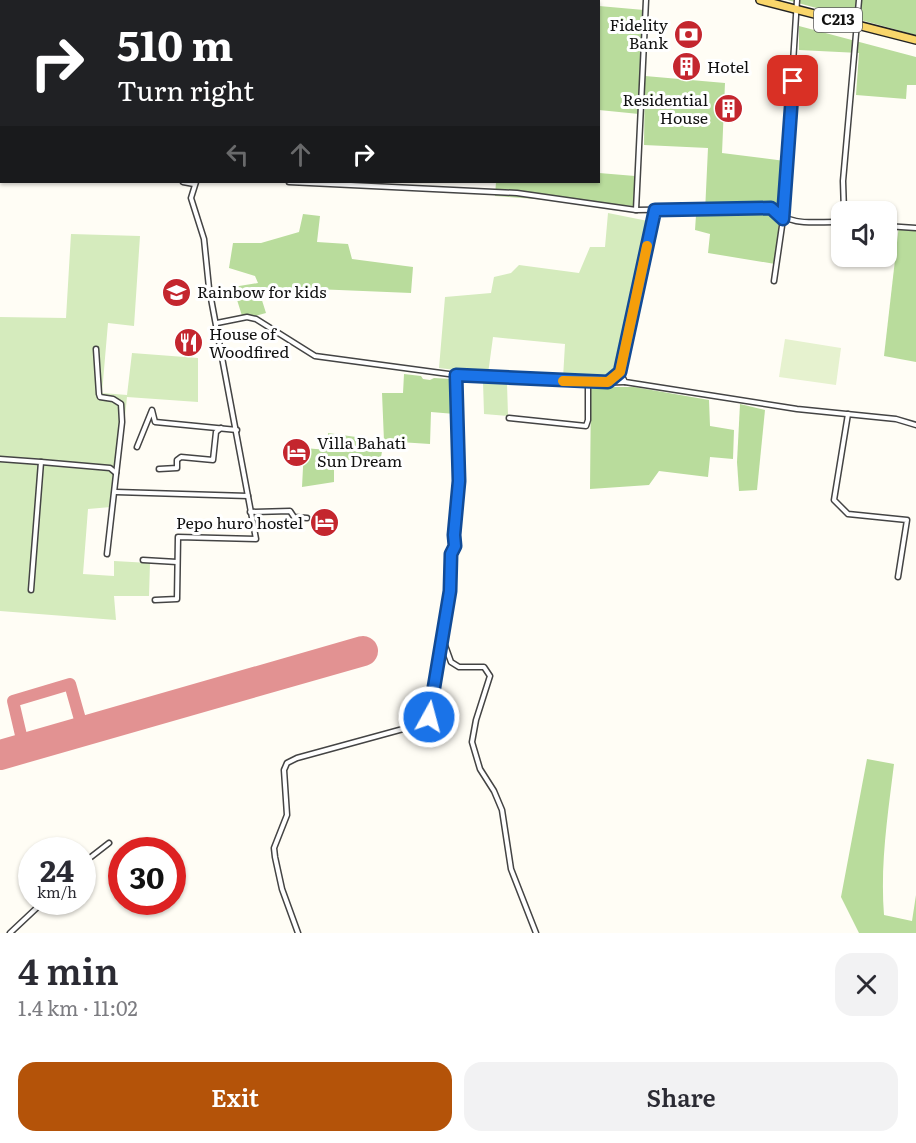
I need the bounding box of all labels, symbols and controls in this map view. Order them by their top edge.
road number: C213 [814,8,862,32]
text: 510 m [117,12,233,74]
place label: Fidelity Bank [609,12,669,54]
bank icon: Fidelity Bank [673,18,705,50]
icon: right [18,24,96,102]
building icon: Hotel [670,51,702,83]
place label: Hotel [707,54,749,78]
pin [767,55,818,106]
icon: arrive [776,64,809,97]
text: Turn right [117,69,254,109]
place label: Residential House [623,87,708,129]
building icon: Residential House [713,93,745,125]
icon: left [221,138,254,171]
icon: ahead [284,138,317,171]
icon: right [347,138,380,171]
map controls [831,201,897,267]
button: sound [831,201,897,267]
school or university icon: Rainbow for kids [160,276,192,308]
place label: Rainbow for kids [197,279,326,303]
place label: House of Woodfired [209,321,289,363]
restaurant icon: House of Woodfired [172,327,204,359]
place label: Villa Bahati Sun Dream [317,430,406,472]
hotel icon: Villa Bahati Sun Dream [280,436,312,468]
hotel icon: Pepo huro hostel [308,507,340,539]
place label: Pepo huro hostel [176,510,303,534]
position arrow [397,685,461,749]
speed limit sign: 30 [108,837,186,915]
text: 24 [40,847,74,891]
text: km/h [37,880,77,903]
text: 4 min [18,943,119,996]
button: close [835,953,898,1016]
text: 1.4 km · 11:02 [18,992,138,1022]
button: Exit [18,1062,452,1131]
button: Share [464,1062,898,1131]

